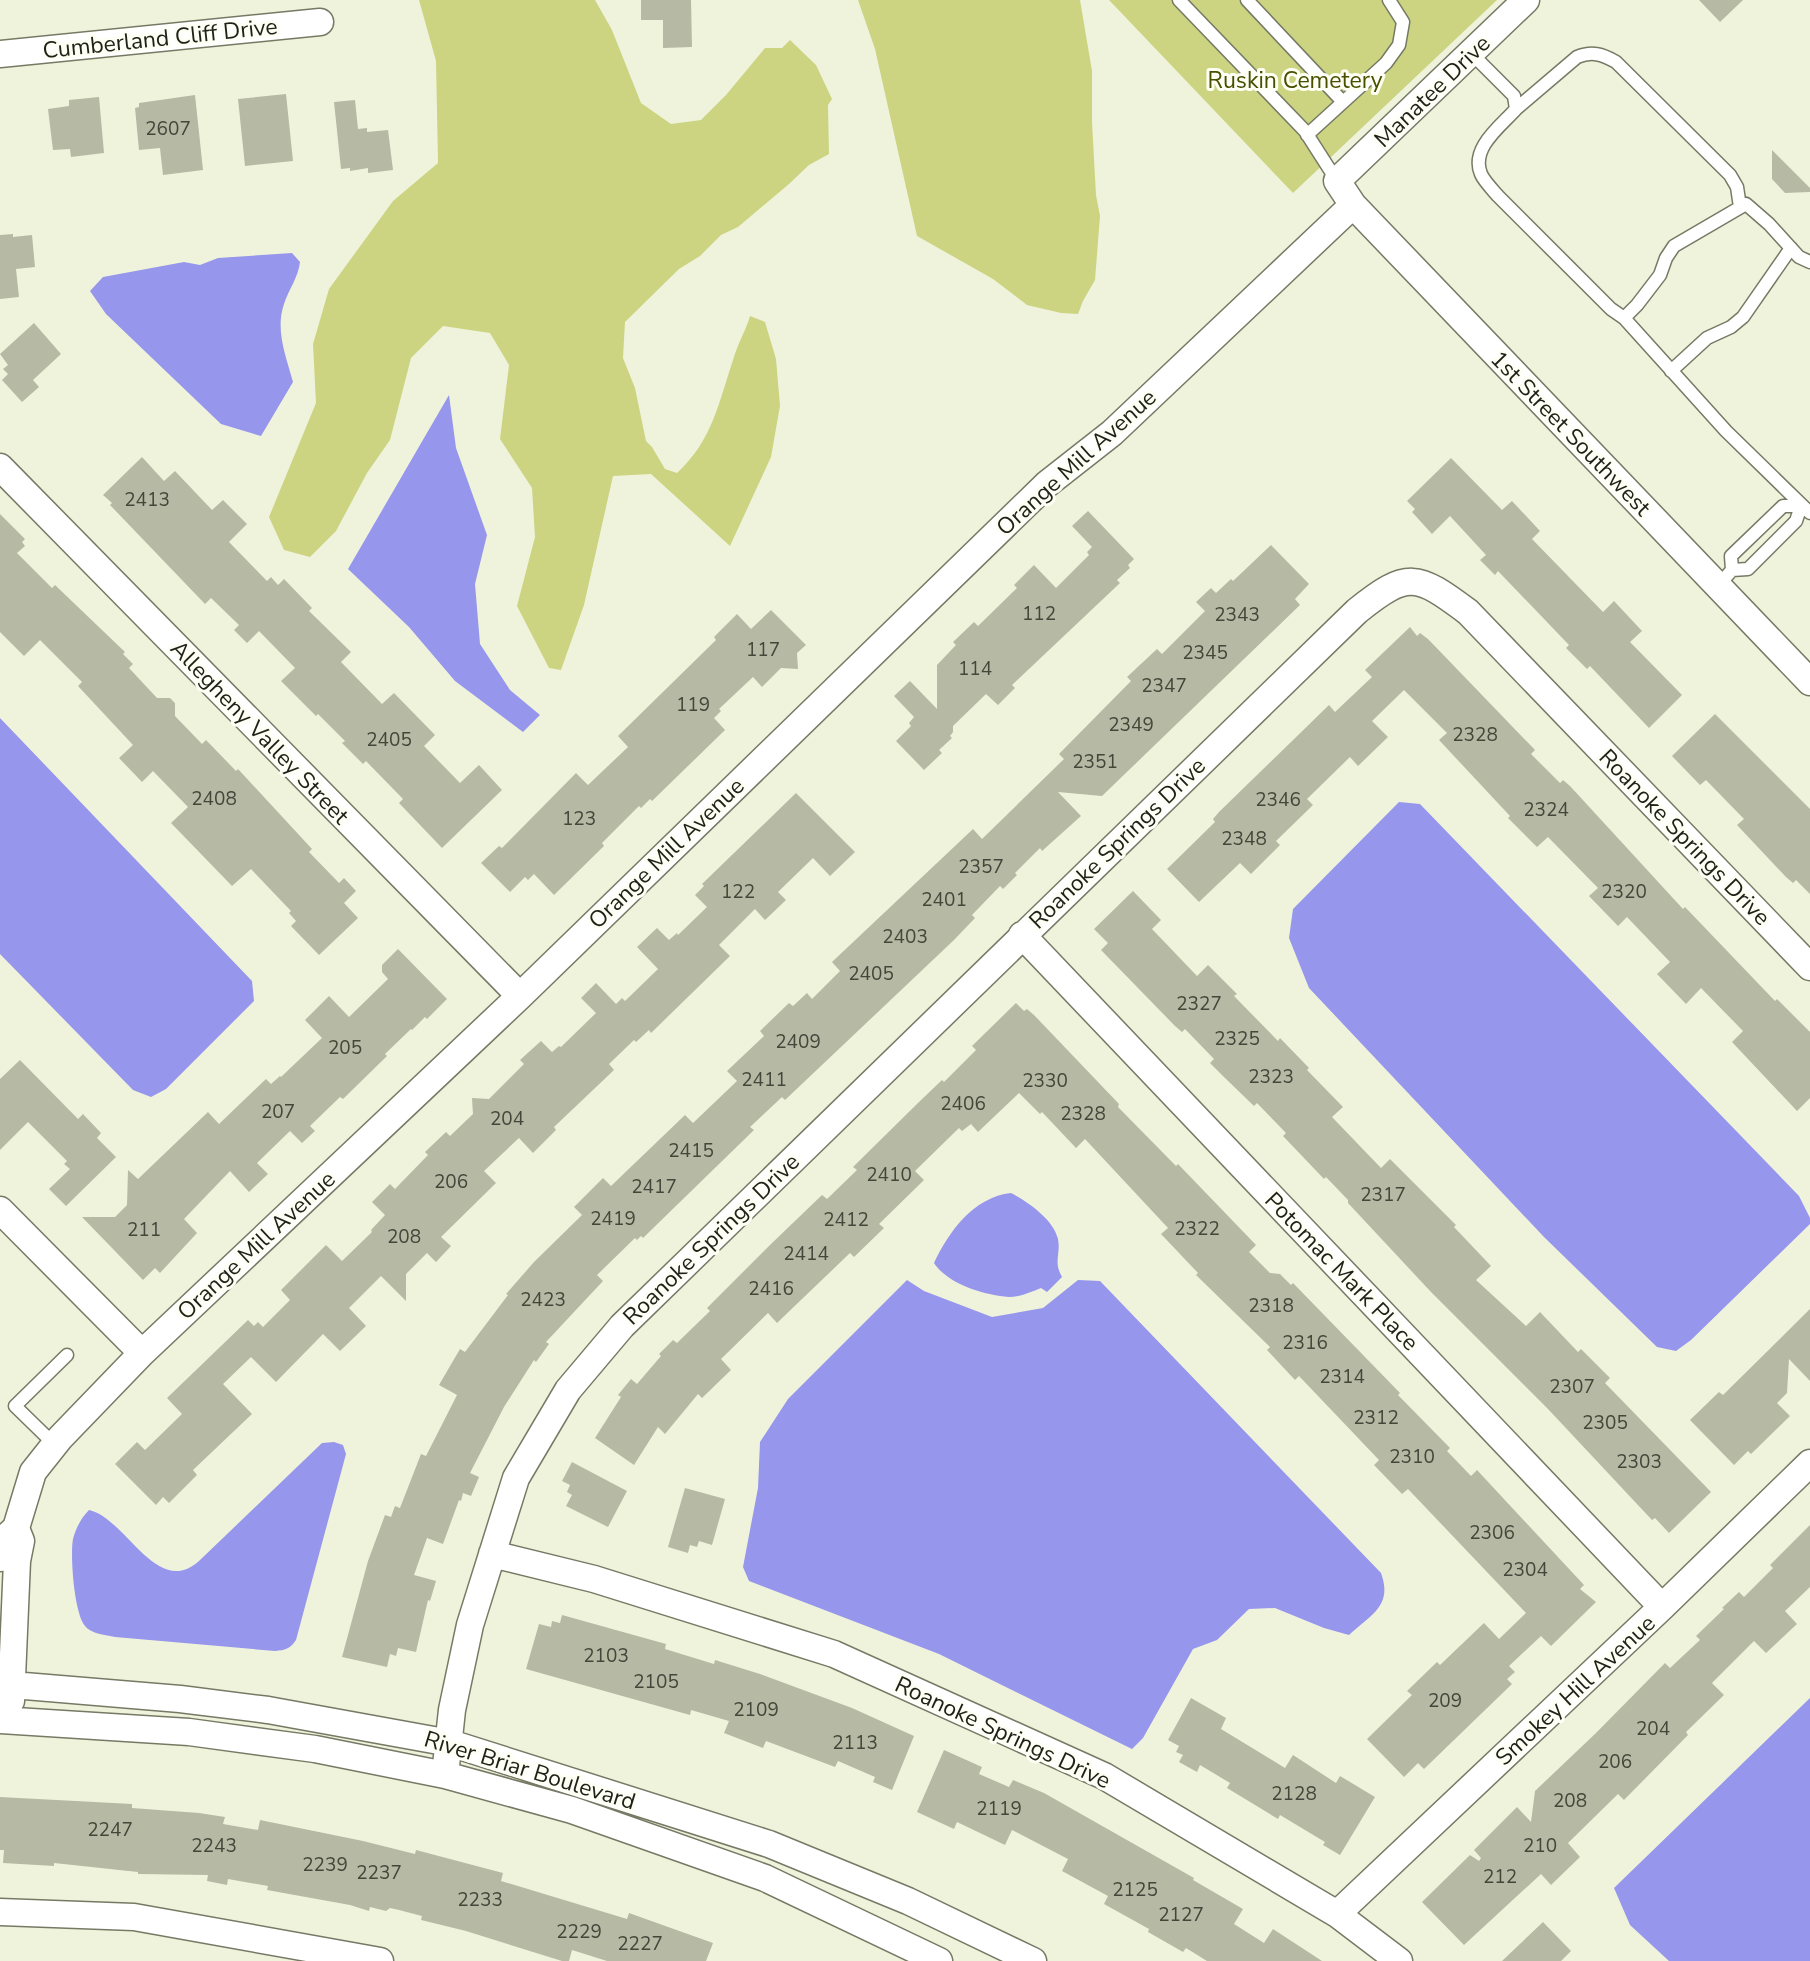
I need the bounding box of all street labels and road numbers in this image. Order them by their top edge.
street label: Cumberland Cliff Drive [41,11,279,66]
street label: Manatee Drive [1368,28,1497,155]
street label: 1st Street Southwest [1484,344,1658,523]
street label: Orange Mill Avenue [990,382,1163,543]
street label: Allegheny Valley Street [163,634,356,832]
street label: Roanoke Springs Drive [1592,742,1777,932]
street label: Roanoke Springs Drive [1022,751,1212,936]
street label: Orange Mill Avenue [582,771,751,936]
street label: Roanoke Springs Drive [616,1147,806,1332]
street label: Orange Mill Avenue [171,1164,342,1327]
street label: Potomac Mark Place [1258,1185,1426,1357]
street label: Smokey Hill Avenue [1489,1608,1662,1773]
street label: Roanoke Springs Drive [890,1669,1116,1796]
street label: River Briar Boulevard [420,1724,639,1817]

